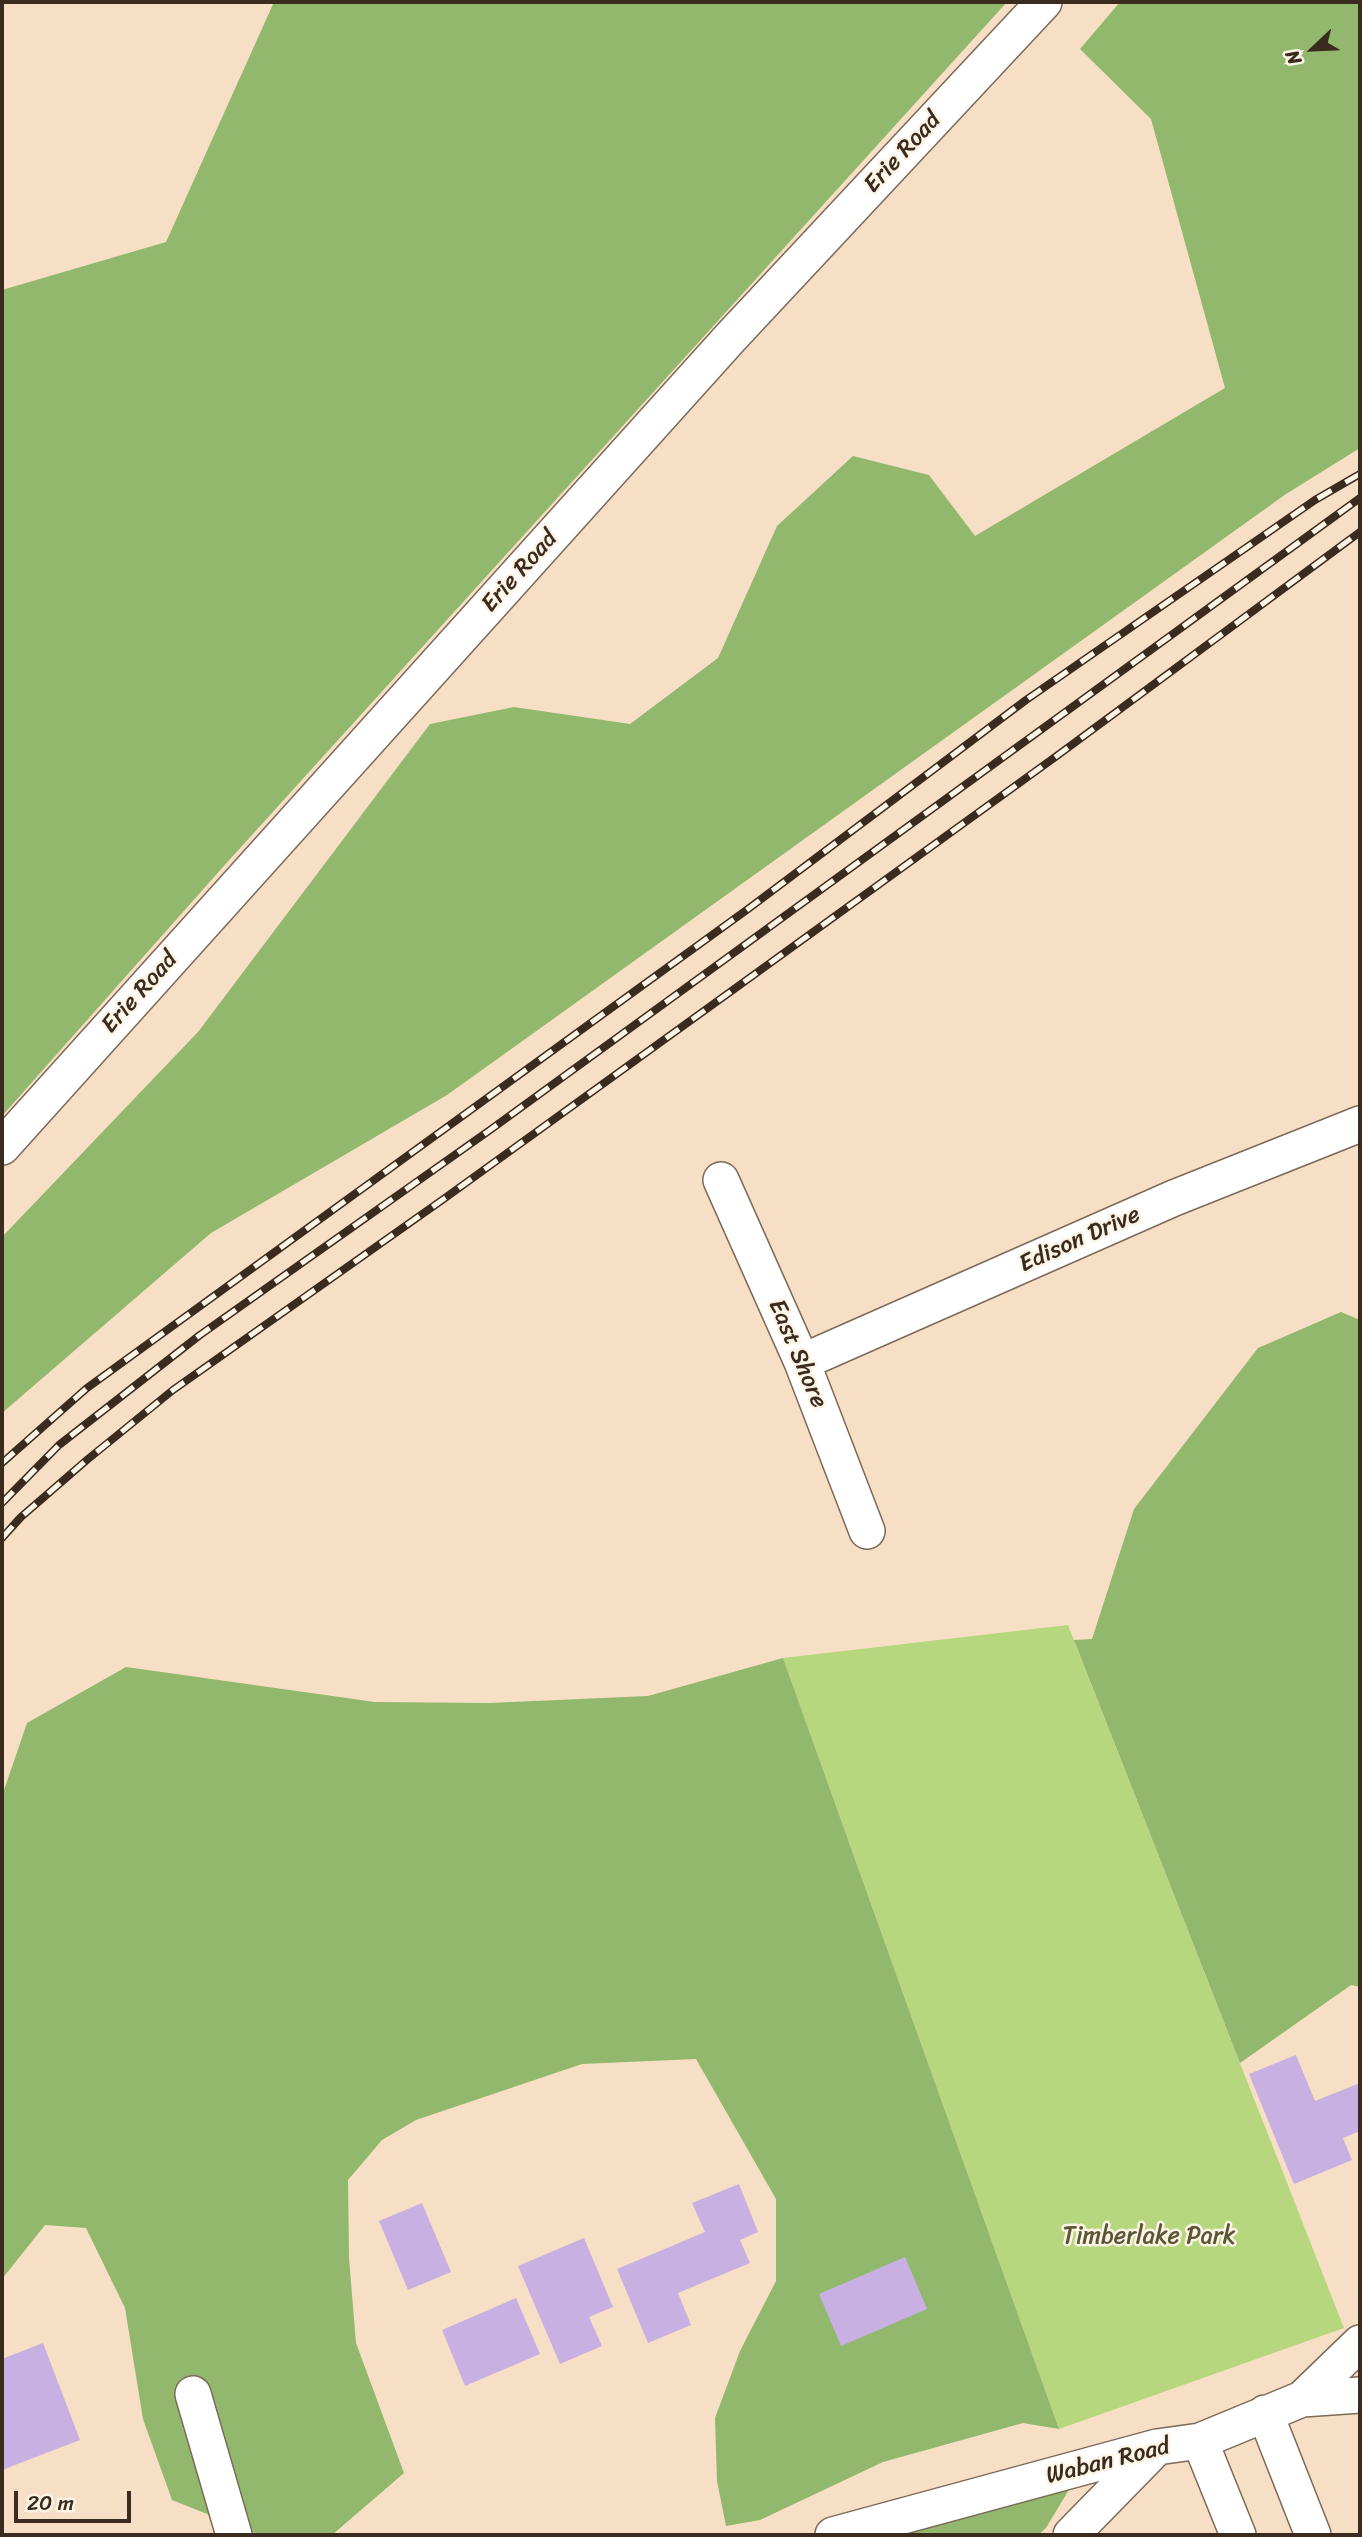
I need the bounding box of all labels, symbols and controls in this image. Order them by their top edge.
north arrow [1278,14,1348,84]
text: N [1275,45,1311,70]
street label: Erie Road [858,107,948,199]
street label: Erie Road [476,525,564,619]
street label: Erie Road [96,946,184,1040]
street label: Edison Drive [1015,1201,1145,1279]
street label: East Shore [761,1295,833,1413]
park label: Timberlake Park [1063,2223,1235,2251]
street label: Waban Road [1043,2433,1173,2491]
scale bar [18,2478,135,2522]
text: 20 m [27,2484,74,2522]

